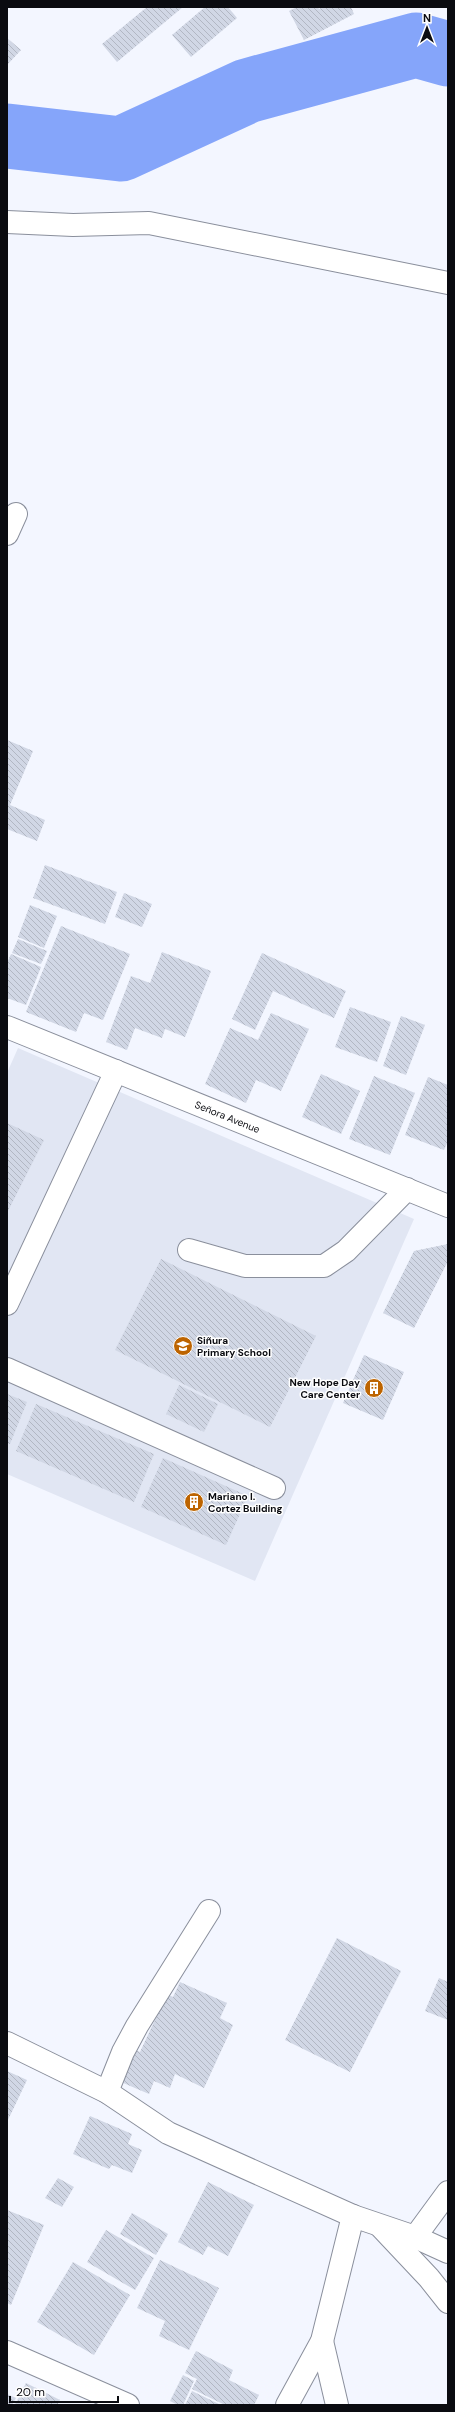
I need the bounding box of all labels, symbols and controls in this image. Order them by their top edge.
north arrow [407,8,447,48]
text: N [423,11,431,25]
street label: Señora Avenue [193,1098,262,1136]
place label: Siñura Primary School [197,1334,271,1359]
school or university icon: Siñura Primary School [172,1335,194,1357]
place label: New Hope Day Care Center [289,1376,360,1401]
building icon: New Hope Day Care Center [363,1377,385,1399]
place label: Mariano I. Cortez Building [208,1490,282,1515]
building icon: Mariano I. Cortez Building [183,1491,205,1513]
scale bar [10,2378,118,2404]
text: 20 m [16,2384,45,2400]

